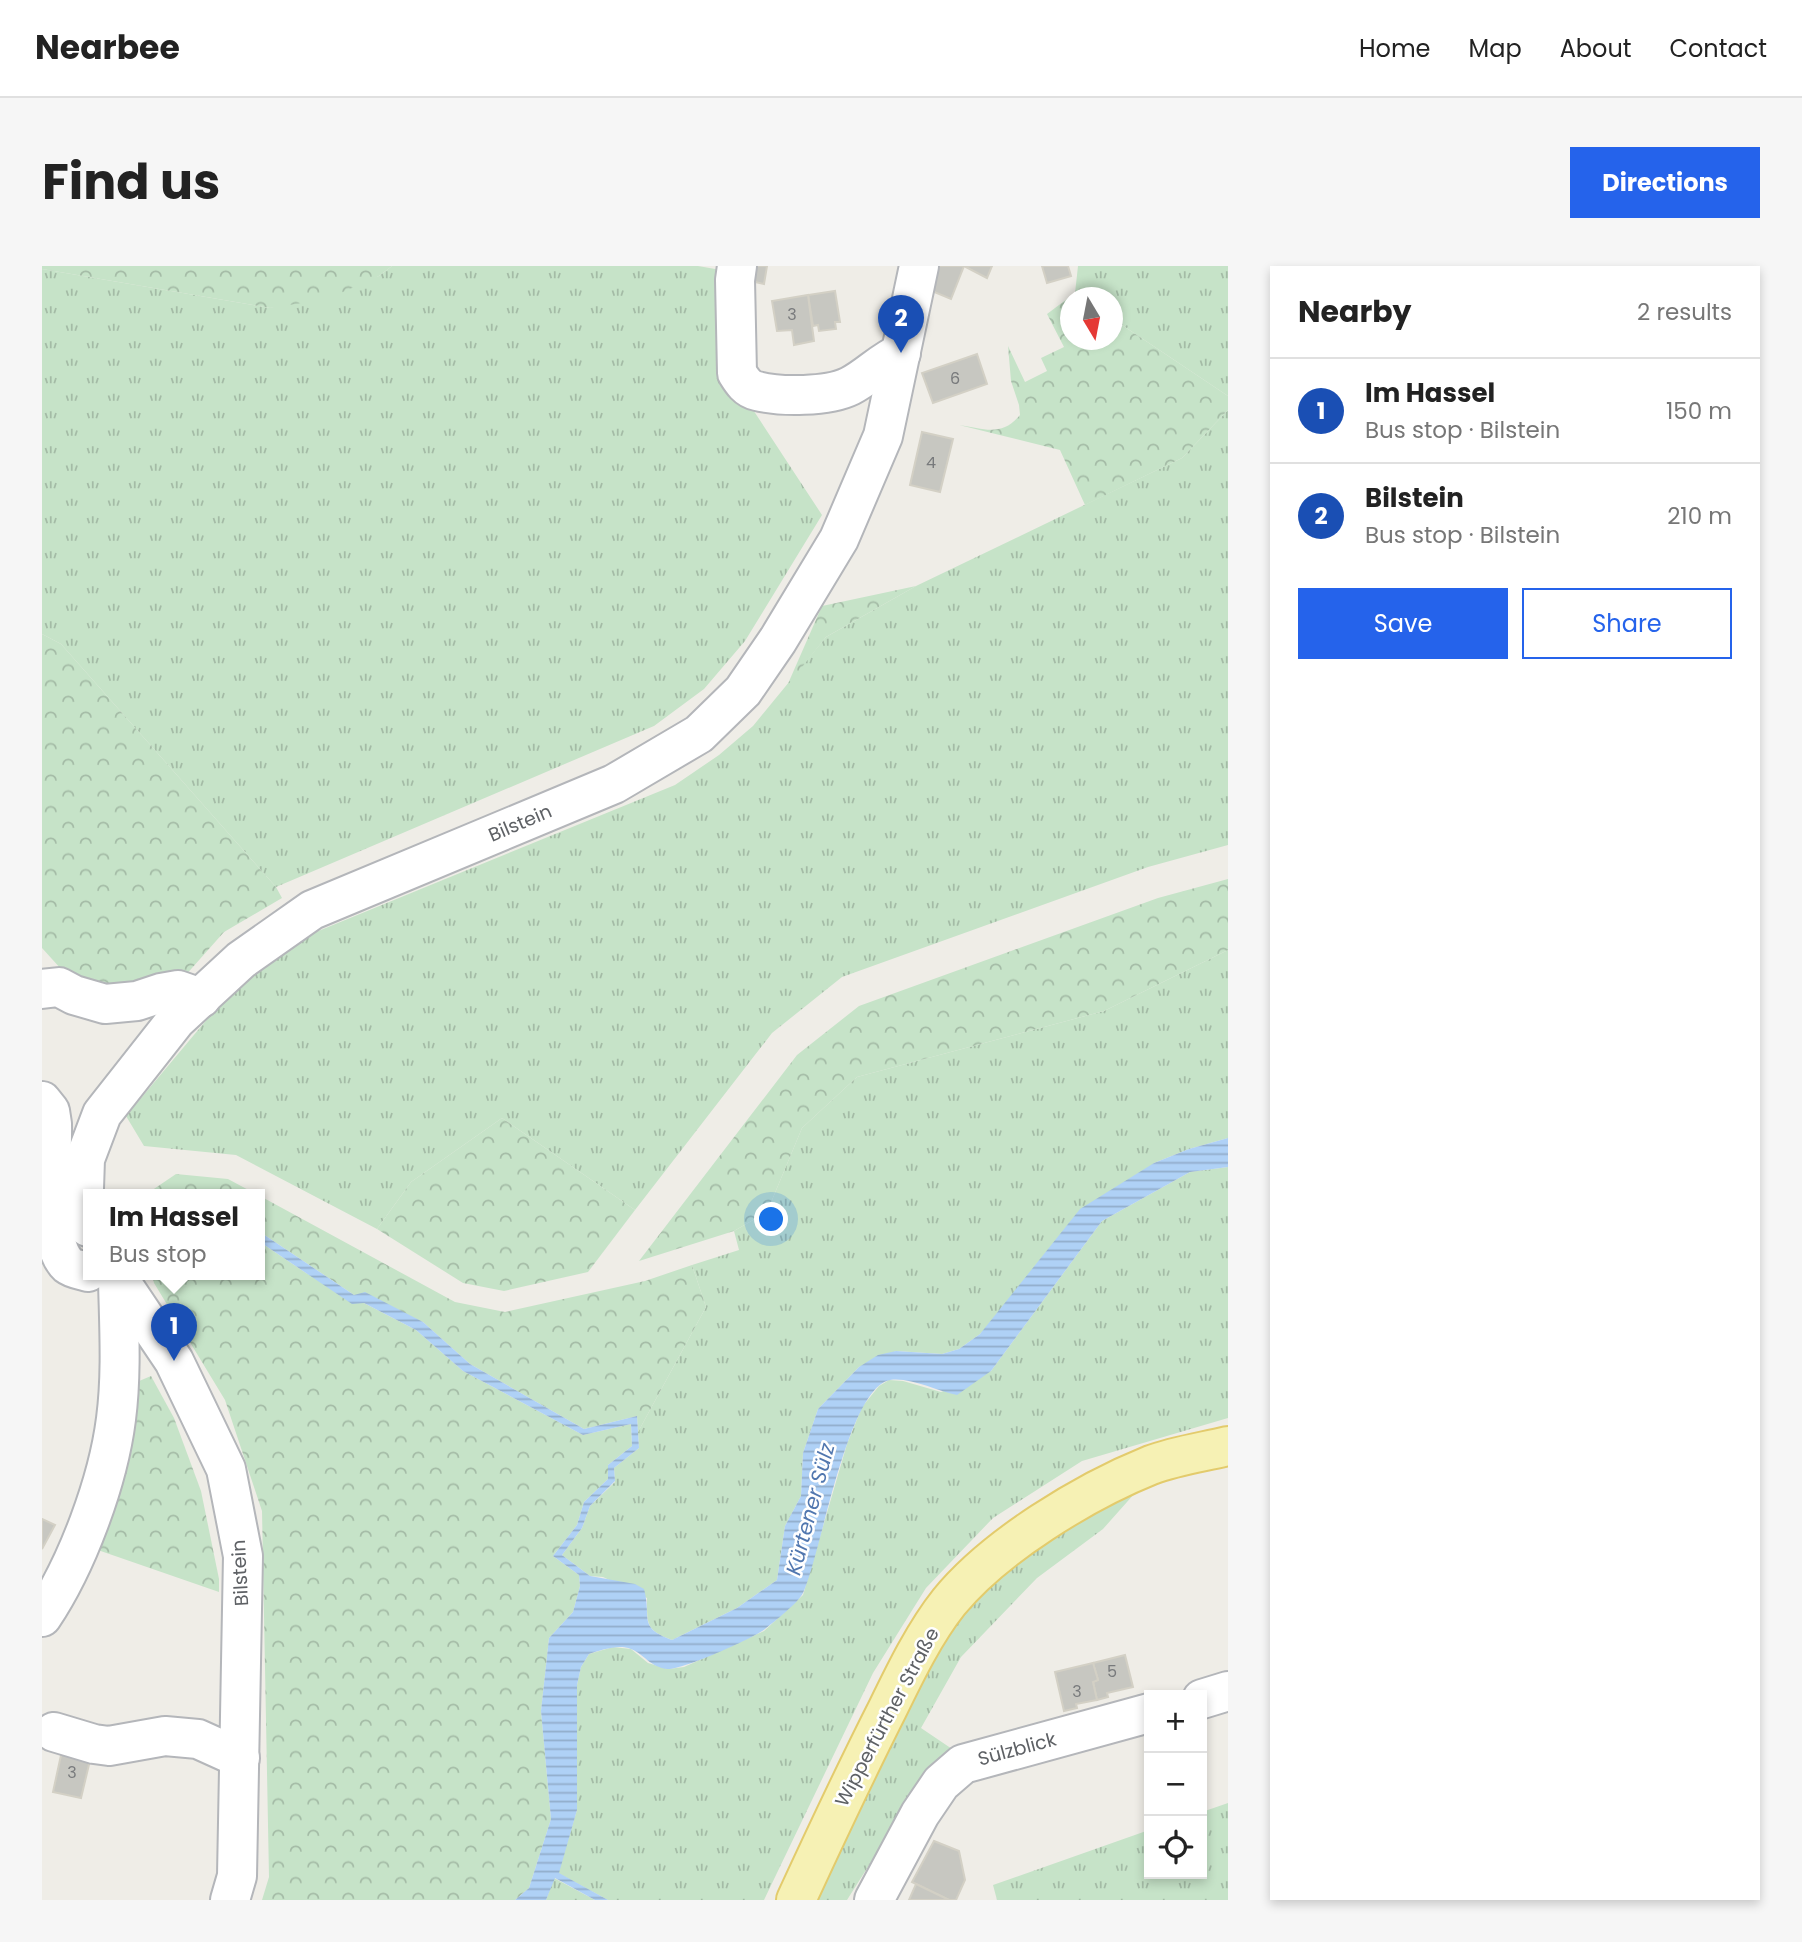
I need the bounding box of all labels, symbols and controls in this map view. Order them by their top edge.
text: Nearbee [35,24,180,71]
text: Home [1359,32,1431,65]
text: Map [1469,32,1522,65]
text: About [1560,32,1631,65]
text: Contact [1669,32,1767,65]
button: Directions [1570,147,1760,218]
text: Find us [42,148,220,216]
north arrow [1060,287,1123,350]
text: Nearby [1298,290,1412,333]
pin: 2 [878,295,924,353]
text: 2 results [1637,296,1732,328]
house number: 3 [787,303,797,326]
house number: 6 [950,367,960,390]
text: Im Hassel [1365,375,1495,411]
text: 1 [1317,395,1325,427]
text: 150 m [1666,395,1732,427]
text: Bus stop · Bilstein [1365,414,1560,446]
house number: 4 [926,451,936,474]
text: Bilstein [1365,480,1464,516]
text: 2 [1314,500,1328,532]
text: 210 m [1667,500,1732,532]
text: Bus stop · Bilstein [1365,519,1560,551]
button: Save [1298,588,1508,659]
button: Share [1522,588,1732,659]
street label: Bilstein [484,798,556,848]
popup [83,1189,265,1280]
text: Im Hassel [109,1199,239,1235]
your location [754,1202,788,1236]
text: Bus stop [109,1238,207,1270]
pin: 1 [151,1303,197,1361]
water label: Kürtener Sülz [778,1439,842,1578]
street label: Bilstein [225,1539,255,1607]
street label: Wipperfürther Straße [828,1623,946,1811]
house number: 5 [1107,1660,1117,1683]
house number: 3 [1072,1680,1082,1703]
map controls [1144,1690,1207,1879]
button: + [1144,1690,1207,1753]
street label: Sülzblick [975,1726,1059,1772]
button: − [1144,1753,1207,1816]
house number: 3 [67,1761,77,1784]
button: locate [1144,1816,1207,1879]

